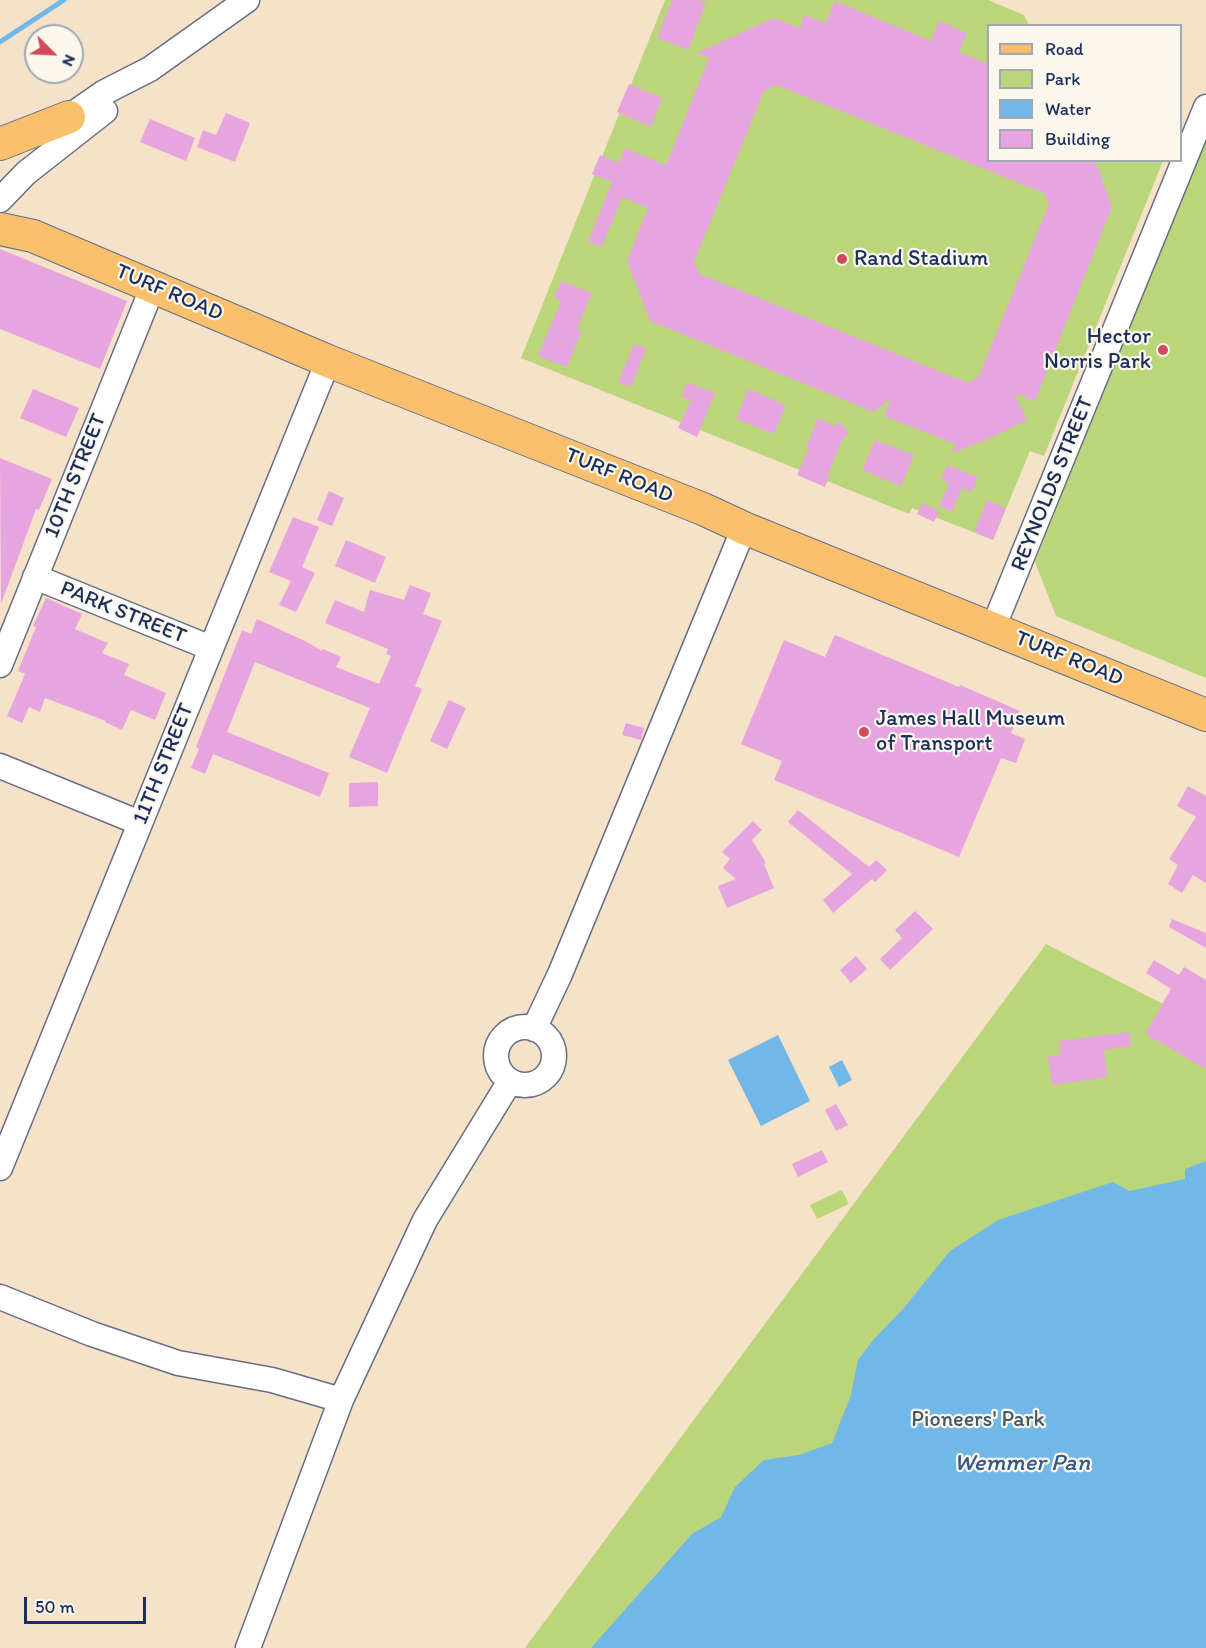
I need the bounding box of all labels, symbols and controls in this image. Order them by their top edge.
north arrow [24,24,84,84]
legend [987,24,1182,162]
text: Road [1045,38,1084,60]
text: N [58,52,80,70]
text: Park [1045,68,1080,90]
text: Water [1045,98,1091,120]
text: Building [1045,128,1110,150]
place label: Rand Stadium [854,246,988,272]
marker: Rand Stadium [835,252,849,266]
street label: TURF ROAD [111,259,227,327]
place label: Hector Norris Park [1044,324,1151,376]
marker: Hector Norris Park [1156,343,1170,357]
street label: REYNOLDS STREET [1006,393,1100,575]
street label: 10TH STREET [39,410,113,542]
street label: TURF ROAD [561,442,677,510]
street label: PARK STREET [56,576,190,650]
street label: TURF ROAD [1011,625,1127,693]
street label: 11TH STREET [128,700,200,828]
place label: James Hall Museum of Transport [876,706,1065,758]
marker: James Hall Museum of Transport [857,725,871,739]
park label: Pioneers' Park [911,1407,1045,1433]
water label: Wemmer Pan [954,1450,1090,1478]
scale bar [27,1585,148,1623]
text: 50 m [35,1596,75,1618]

